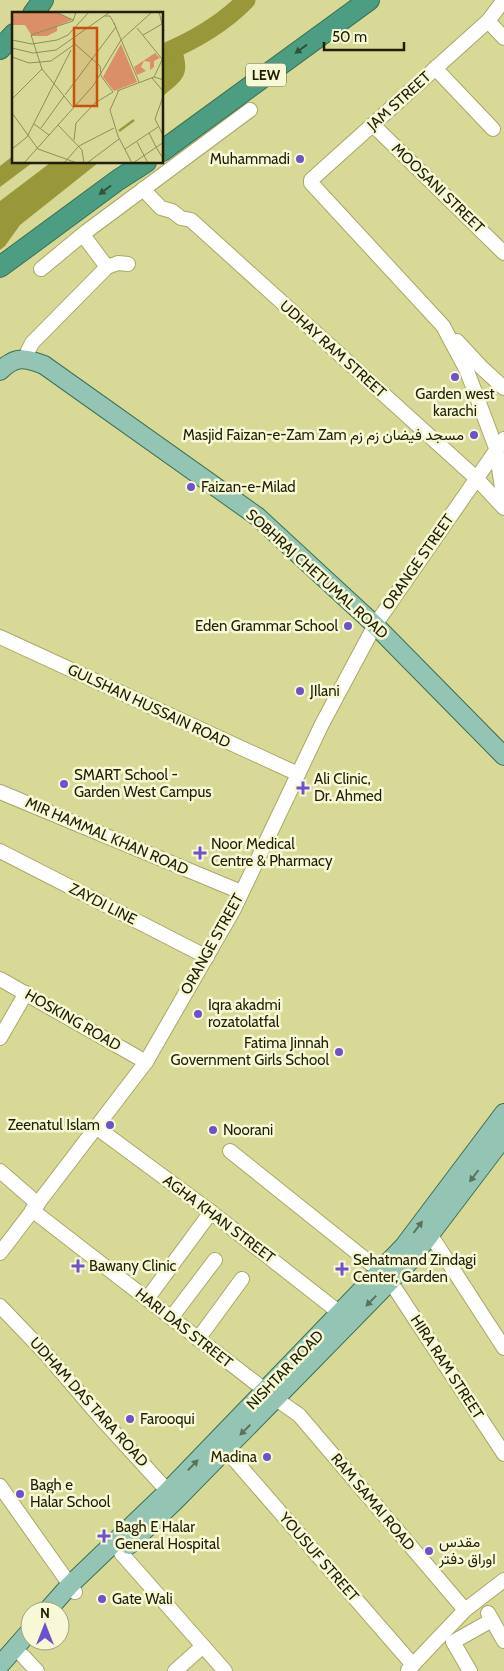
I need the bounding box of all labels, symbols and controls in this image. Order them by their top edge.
inset map [12,12,164,164]
scale bar [324,20,404,52]
text: 50 m [332,28,367,46]
one-way arrow [294,44,308,54]
road number: LEW [246,64,286,86]
street label: JAM STREET [363,68,434,135]
street label: MOOSANI STREET [388,139,488,237]
place label: Muhammadi [210,150,290,168]
marker: Muhammadi [294,153,306,165]
one-way arrow [99,184,112,195]
street label: UDHAY RAM STREET [276,297,390,401]
marker: Garden west karachi [449,371,461,383]
place label: Garden west karachi [415,385,495,420]
place label: Masjid Faizan-e-Zam Zam مسجد فیضان زم زم [183,426,464,445]
marker: Masjid Faizan-e-Zam Zam مسجد فیضان زم زم [468,429,480,441]
place label: Faizan-e-Milad [201,478,296,496]
marker: Faizan-e-Milad [185,481,197,493]
street label: SOBHRAJ CHETUMAL ROAD [242,505,392,643]
street label: ORANGE STREET [378,511,458,613]
place label: Eden Grammar School [195,617,338,635]
marker: Eden Grammar School [342,620,354,632]
street label: GULSHAN HUSSAIN ROAD [65,660,233,752]
place label: JIlani [309,682,340,700]
marker: JIlani [294,685,306,697]
place label: SMART School - Garden West Campus [74,766,212,801]
place label: Ali Clinic, Dr. Ahmed [314,770,382,805]
marker: SMART School - Garden West Campus [58,778,70,790]
marker: Ali Clinic, Dr. Ahmed [296,781,310,795]
street label: MIR HAMMAL KHAN ROAD [23,793,191,879]
place label: Noor Medical Centre & Pharmacy [211,835,333,870]
marker: Noor Medical Centre & Pharmacy [193,846,207,860]
street label: ZAYDI LINE [66,879,140,929]
street label: ORANGE STREET [177,890,247,998]
street label: HOSKING ROAD [22,985,124,1055]
place label: Iqra akadmi rozatolatfal [208,996,281,1031]
marker: Iqra akadmi rozatolatfal [192,1008,204,1020]
place label: Fatima Jinnah Government Girls School [171,1034,329,1069]
marker: Fatima Jinnah Government Girls School [333,1046,345,1058]
place label: Zeenatul Islam [8,1116,100,1134]
marker: Zeenatul Islam [104,1119,116,1131]
place label: Noorani [223,1121,273,1139]
marker: Noorani [207,1124,219,1136]
one-way arrow [469,1169,480,1182]
street label: AGHA KHAN STREET [160,1171,278,1267]
one-way arrow [413,1220,423,1234]
place label: Sehatmand Zindagi Center, Garden [353,1251,476,1286]
place label: Bawany Clinic [89,1257,177,1275]
marker: Bawany Clinic [71,1259,85,1273]
marker: Sehatmand Zindagi Center, Garden [335,1262,349,1276]
street label: HARI DAS STREET [132,1284,236,1372]
one-way arrow [365,1295,377,1307]
street label: HIRA RAM STREET [407,1312,487,1422]
street label: NISHTAR ROAD [243,1327,327,1413]
street label: UDHAM DAS TARA ROAD [26,1334,152,1470]
place label: Farooqui [140,1410,195,1428]
marker: Farooqui [124,1413,136,1425]
one-way arrow [239,1424,251,1436]
place label: Madina [211,1448,258,1466]
street label: RAM SAMAI ROAD [327,1450,419,1554]
marker: Madina [261,1451,273,1463]
one-way arrow [187,1459,199,1471]
place label: Bagh e Halar School [30,1476,111,1511]
marker: Bagh e Halar School [14,1488,26,1500]
street label: YOUSUF STREET [275,1508,362,1605]
place label: Bagh E Halar General Hospital [115,1518,220,1553]
marker: Bagh E Halar General Hospital [97,1529,111,1543]
place label: مقدس اوراق دفتر [438,1533,496,1568]
marker: مقدس اوراق دفتر [423,1545,435,1557]
place label: Gate Wali [112,1590,173,1608]
marker: Gate Wali [96,1593,108,1605]
north arrow [20,1601,70,1651]
text: N [40,1604,50,1622]

